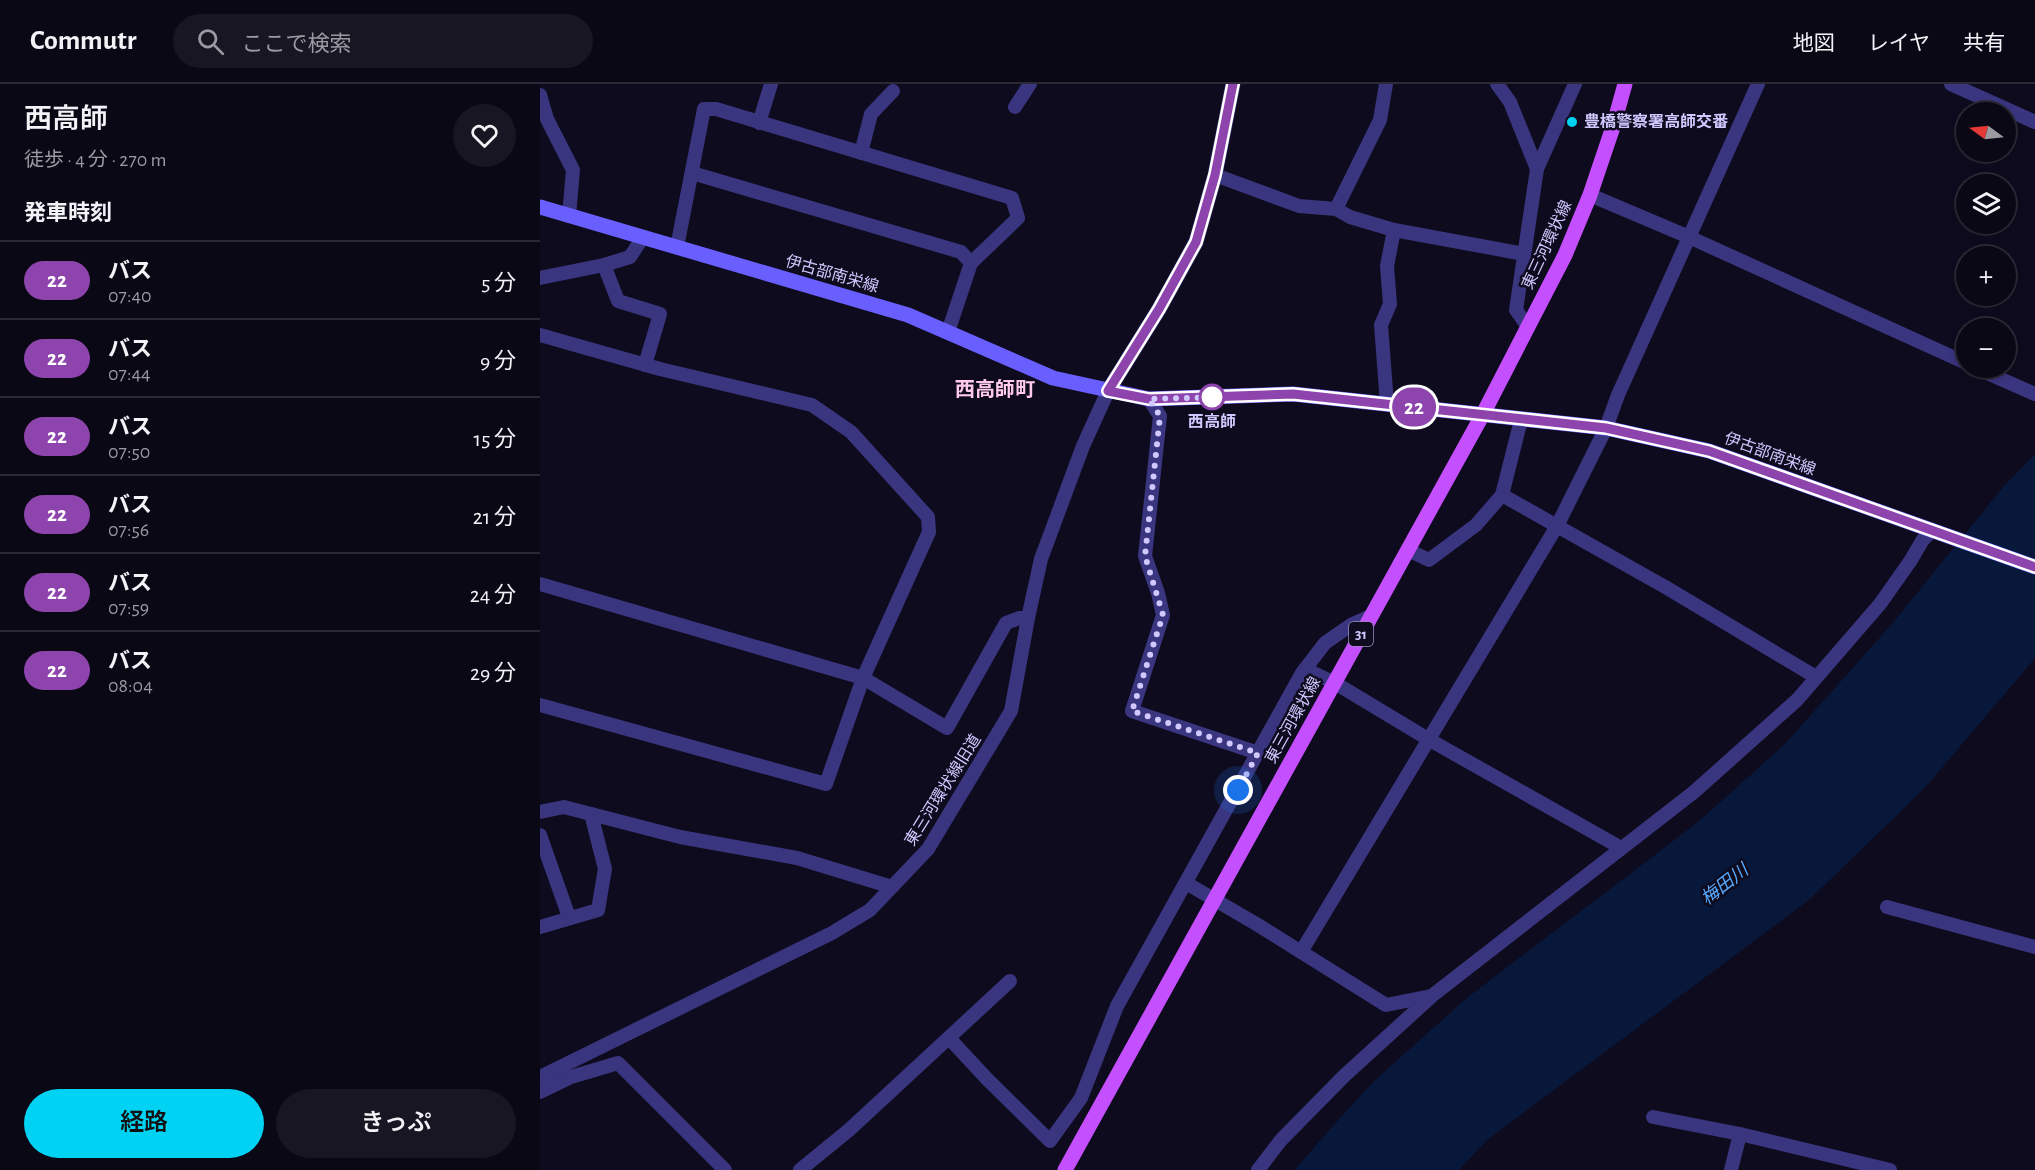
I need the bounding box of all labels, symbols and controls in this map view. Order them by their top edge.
search box [173,14,593,68]
icon: search [194,25,227,58]
text: Commutr [30,27,137,55]
text: ここで検索 [242,33,352,55]
text: 地図 [1793,33,1835,54]
text: レイヤ [1868,33,1930,54]
text: 共有 [1963,33,2005,54]
north arrow [1956,102,2016,162]
map controls [1956,102,2016,378]
button: heart [453,104,516,167]
text: 西高師 [24,106,108,134]
place label: 豊橋警察署高師交番 [1584,113,1728,130]
marker: 豊橋警察署高師交番 [1565,115,1579,129]
text: 徒歩 · 4 分 · 270 m [24,150,167,170]
button: layers [1956,174,2016,234]
street label: 東三河環状線 [1519,198,1575,292]
text: 発車時刻 [24,202,112,224]
button: + [1956,246,2016,306]
street label: 伊古部南栄線 [784,252,881,295]
text: バス [108,260,152,282]
text: 22 [47,270,67,291]
text: 5 分 [481,272,516,294]
text: 07:40 [108,286,152,306]
button: − [1956,318,2016,378]
text: バス [108,338,152,360]
text: 22 [47,348,67,369]
text: 9 分 [480,350,516,372]
text: 07:44 [108,364,151,384]
district label: 西高師町 [955,379,1035,400]
marker: 西高師 [1199,384,1225,410]
line badge: 22 [1387,388,1441,426]
text: 22 [1404,397,1424,418]
place label: 西高師 [1188,413,1236,430]
text: バス [108,416,152,438]
text: 22 [47,426,67,447]
text: 15 分 [474,428,516,450]
street label: 伊古部南栄線 [1722,429,1818,478]
text: 07:50 [108,442,150,462]
text: バス [108,494,152,516]
text: 22 [47,504,67,525]
text: 21 分 [473,506,516,528]
text: 07:56 [108,520,149,540]
text: バス [108,572,152,594]
text: 22 [47,582,67,603]
text: 24 分 [470,584,516,606]
text: 07:59 [108,598,149,618]
road number: 31 [1349,622,1373,646]
text: バス [108,650,152,672]
text: 22 [47,660,67,681]
text: 29 分 [470,662,516,684]
street label: 東三河環状線 [1262,674,1323,766]
text: 08:04 [108,676,153,696]
street label: 東三河環状線旧道 [901,731,984,849]
your location [1223,775,1253,805]
water label: 梅田川 [1697,858,1753,909]
button: 経路 [24,1089,264,1158]
button: きっぷ [276,1089,516,1158]

